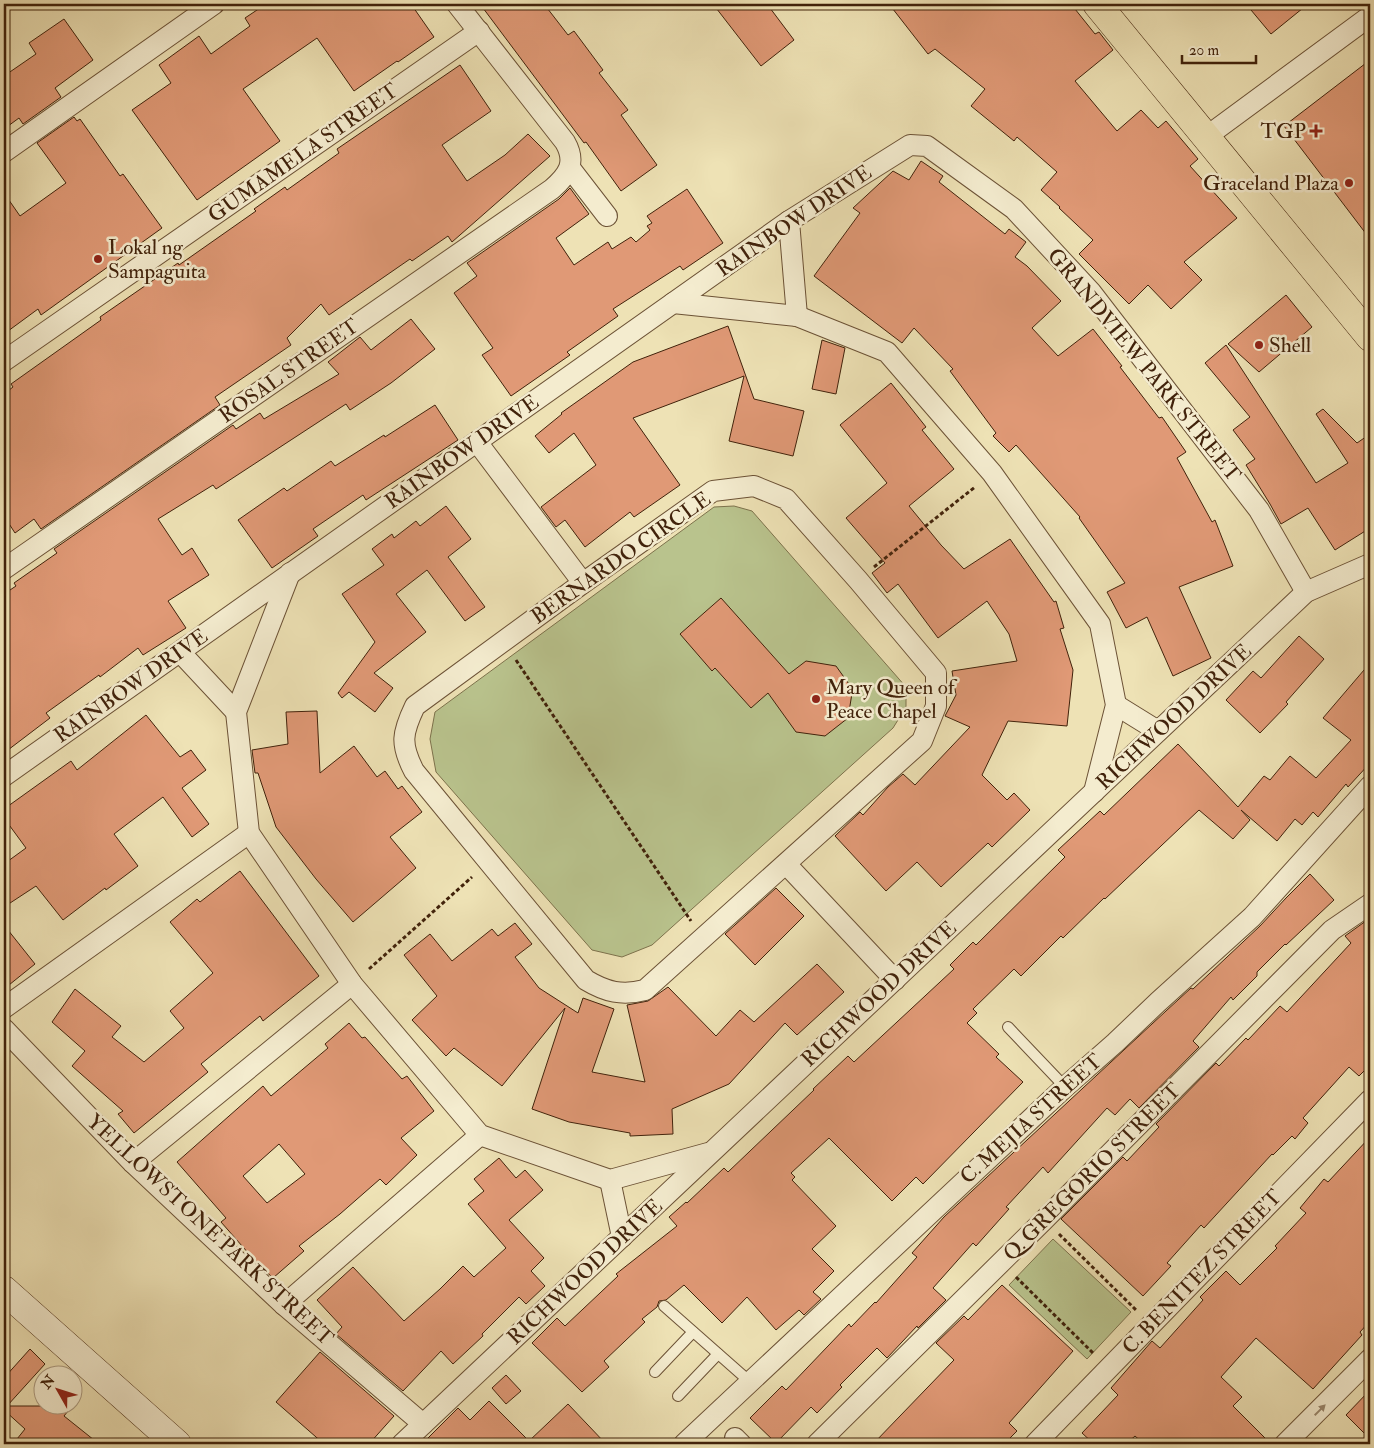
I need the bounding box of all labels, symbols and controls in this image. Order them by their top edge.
scale bar [1182,32,1255,64]
text: 20 m [1189,41,1219,60]
street label: GUMAMELA STREET [203,77,404,229]
place label: TGP [1260,118,1306,145]
marker: TGP [1310,125,1322,137]
street label: RAINBOW DRIVE [711,159,877,283]
place label: Graceland Plaza [1203,170,1339,197]
marker: Graceland Plaza [1343,177,1355,189]
place label: Lokal ng Sampaguita [108,234,206,285]
street label: GRANDVIEW PARK STREET [1041,243,1247,488]
marker: Lokal ng Sampaguita [92,253,104,265]
street label: ROSAL STREET [214,313,364,429]
place label: Shell [1269,332,1312,359]
marker: Shell [1253,339,1265,351]
street label: RAINBOW DRIVE [380,389,544,515]
street label: BERNARDO CIRCLE [526,486,716,630]
street label: RAINBOW DRIVE [49,623,213,749]
street label: RICHWOOD DRIVE [1091,638,1257,796]
place label: Mary Queen of Peace Chapel [826,674,958,725]
marker: Mary Queen of Peace Chapel [810,693,822,705]
street label: RICHWOOD DRIVE [796,915,962,1073]
street label: C. MEJIA STREET [954,1048,1108,1190]
street label: Q. GREGORIO STREET [997,1077,1187,1267]
street label: YELLOWSTONE PARK STREET [81,1108,339,1352]
street label: C. BENITEZ STREET [1116,1184,1288,1360]
street label: RICHWOOD DRIVE [502,1193,668,1351]
north arrow [32,1366,82,1416]
text: N [37,1372,59,1393]
one-way arrow [1313,1404,1325,1416]

